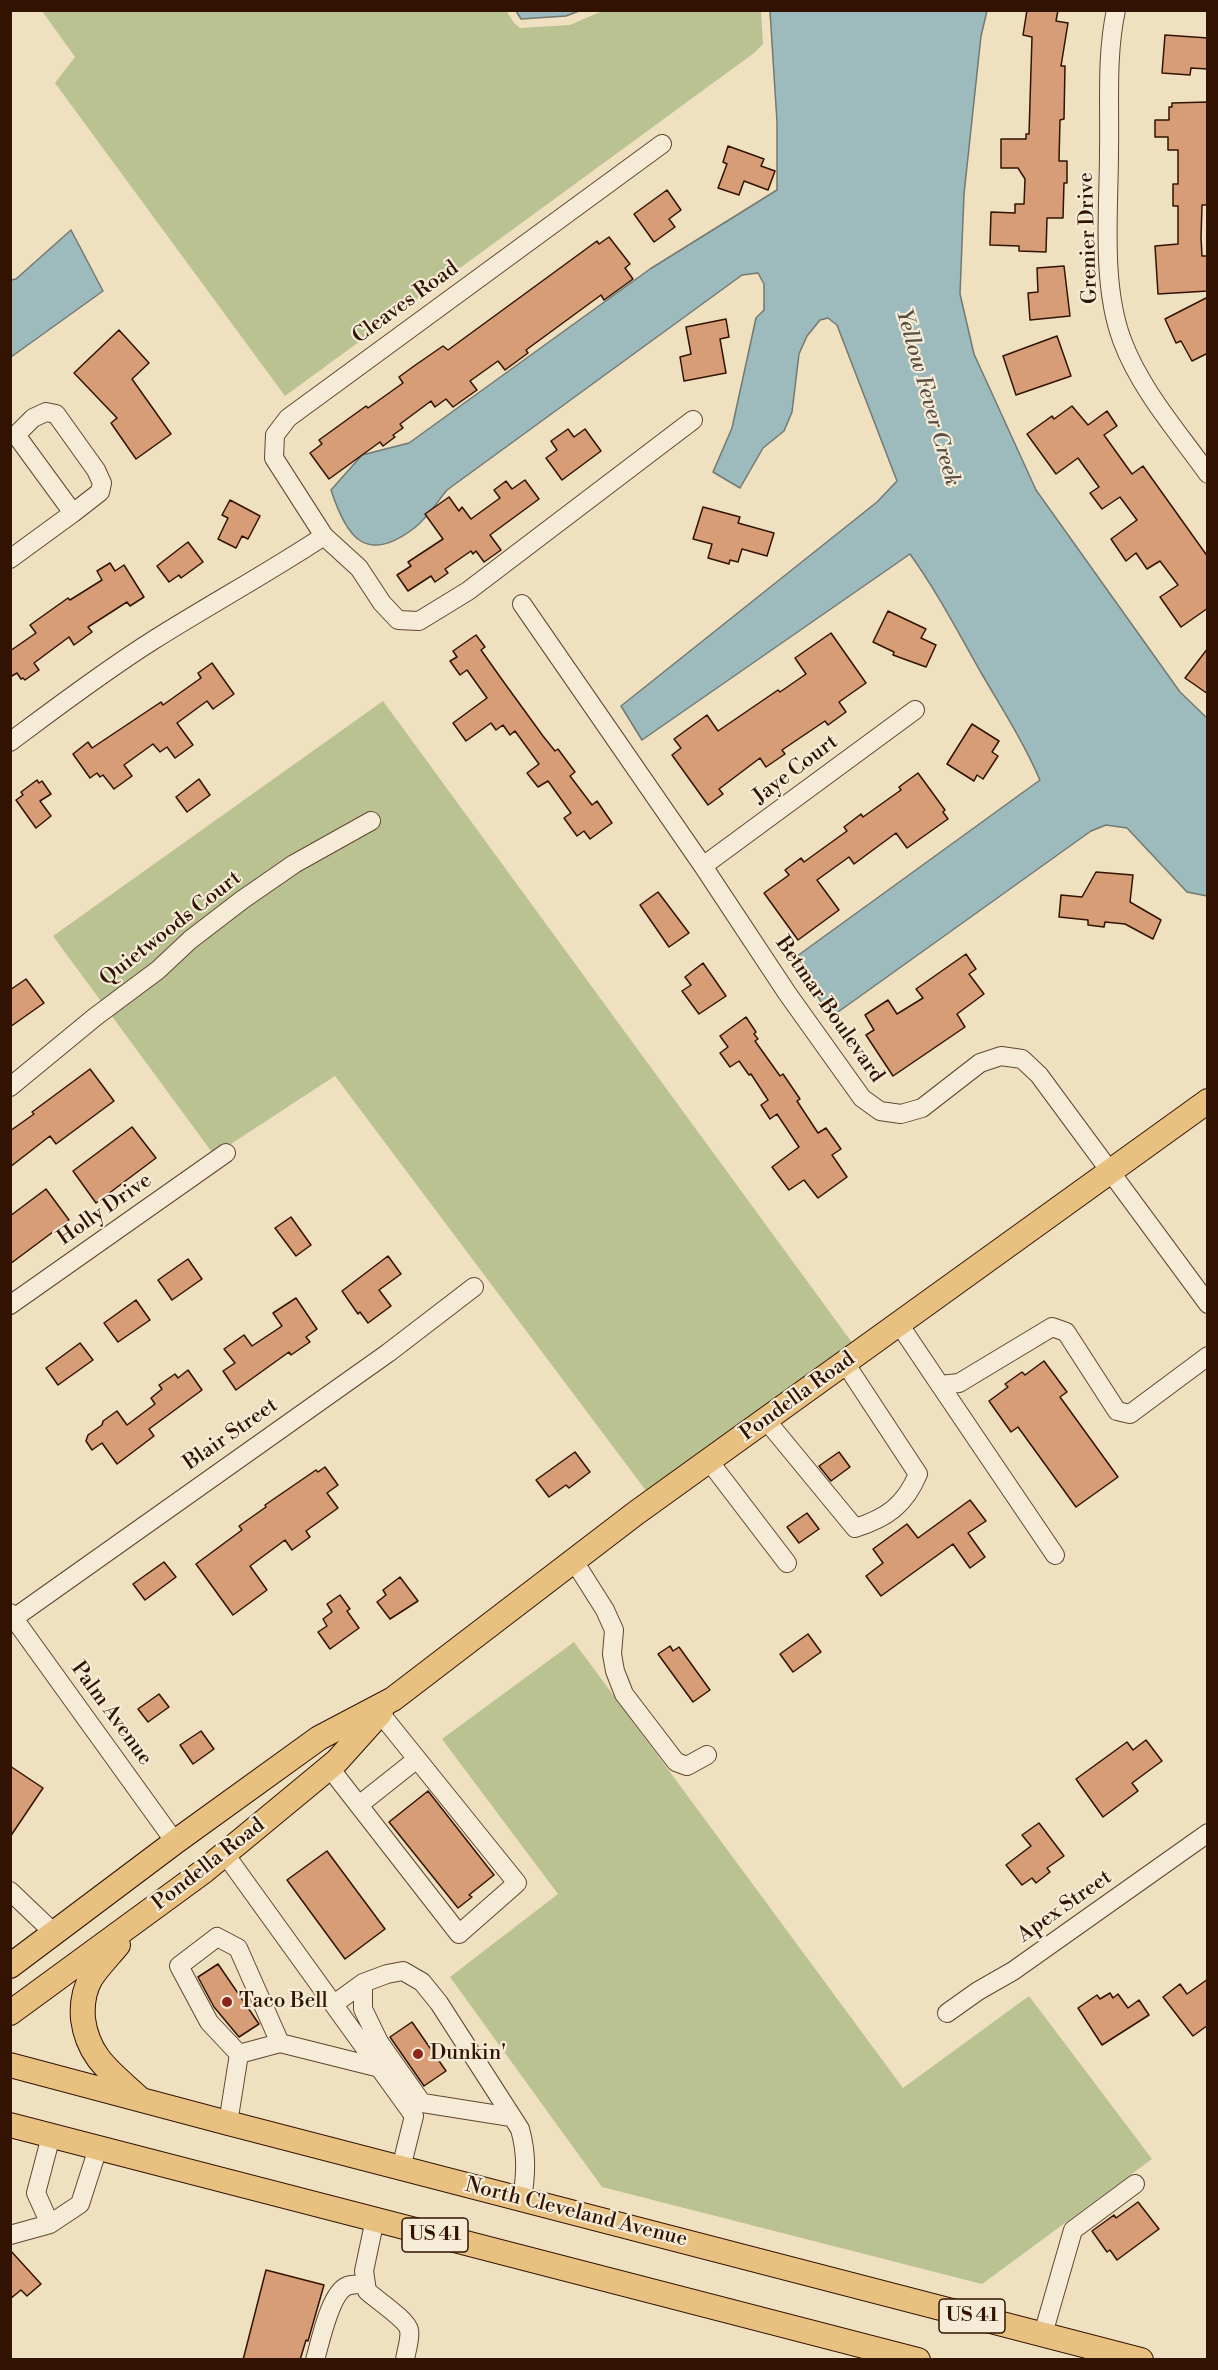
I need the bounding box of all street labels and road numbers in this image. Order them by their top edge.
street label: Grenier Drive [1074,172,1104,304]
street label: Cleaves Road [348,256,464,350]
street label: Jaye Court [749,730,843,810]
street label: Quietwoods Court [95,866,247,992]
street label: Betmar Boulevard [769,932,889,1088]
street label: Holly Drive [53,1168,157,1252]
street label: Pondella Road [736,1347,860,1447]
street label: Blair Street [179,1393,283,1477]
street label: Palm Avenue [65,1657,157,1771]
street label: Pondella Road [148,1813,270,1917]
street label: Apex Street [1013,1865,1117,1949]
street label: North Cleveland Avenue [462,2173,690,2253]
road number: US 41 [402,2218,468,2252]
road number: US 41 [939,2299,1005,2333]

